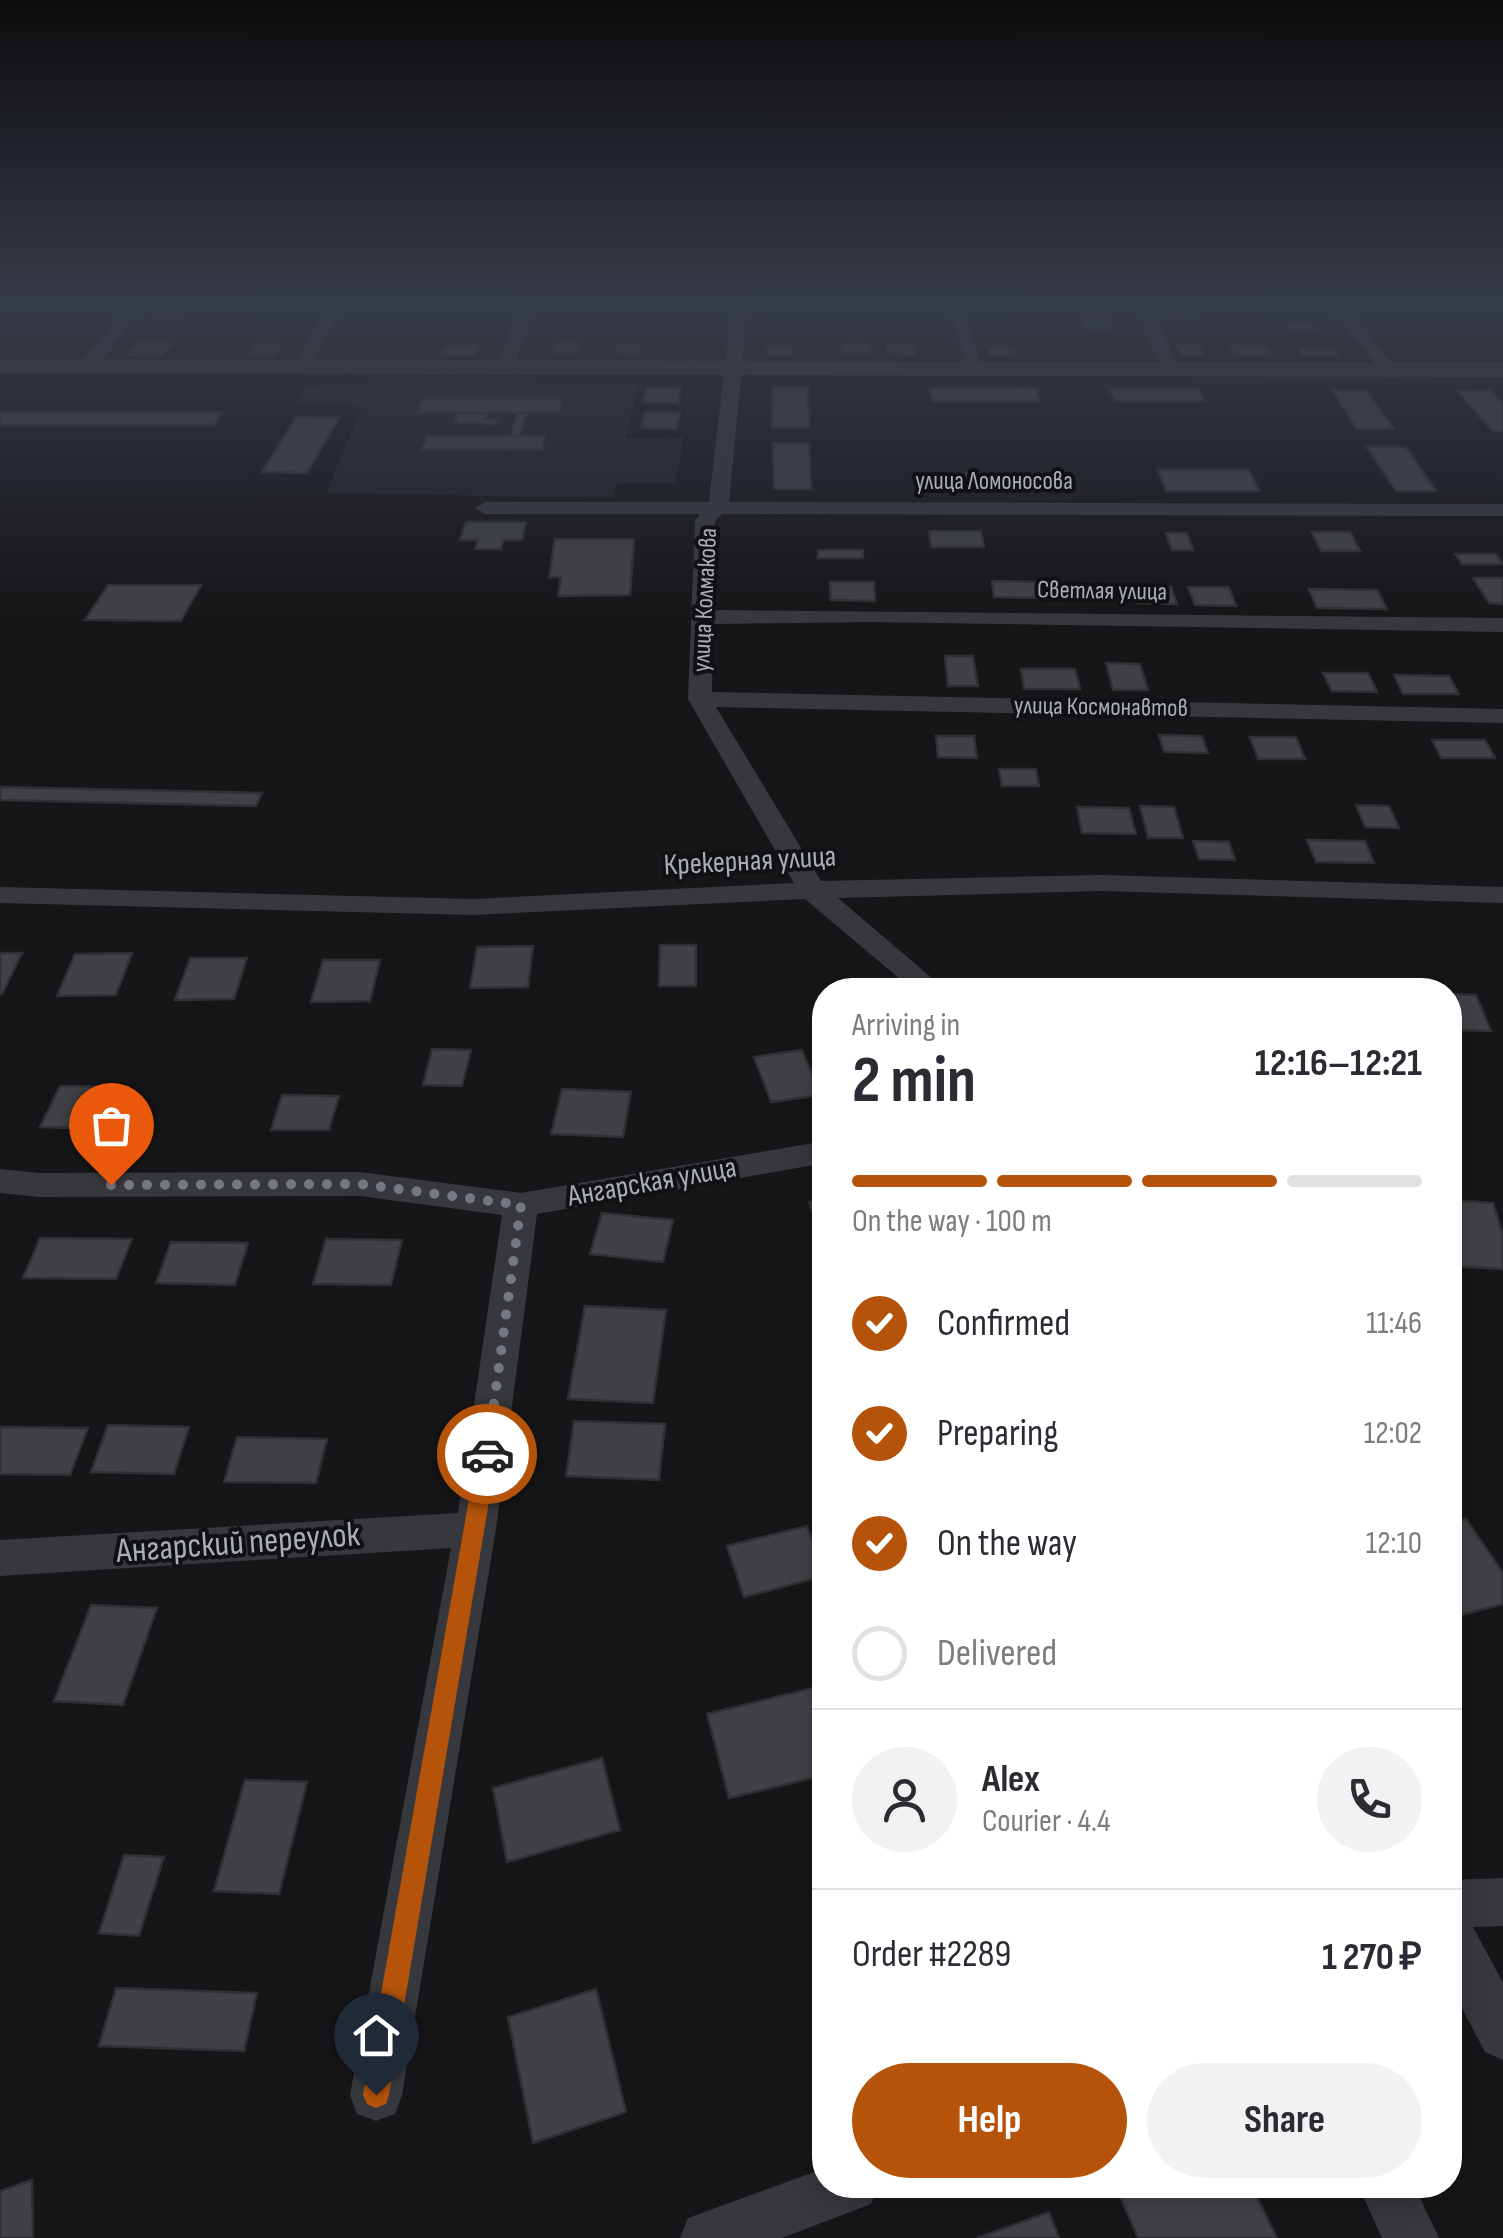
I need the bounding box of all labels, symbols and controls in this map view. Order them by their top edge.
street label: улица Ломоносова [915,466,1073,497]
street label: улица Колмакова [686,527,724,673]
street label: Светлая улица [1037,574,1167,608]
street label: улица Космонавтов [1014,690,1188,724]
street label: Крекерная улица [663,839,837,883]
text: Arriving in [852,1006,960,1045]
text: 12:16–12:21 [1255,1041,1422,1086]
text: 2 min [852,1043,976,1121]
pin [69,1083,154,1186]
icon: bag [84,1098,139,1153]
street label: Ангарская улица [564,1149,739,1215]
text: On the way · 100 m [852,1202,1052,1241]
icon: check [852,1296,907,1351]
text: Confirmed [937,1301,1070,1346]
text: 11:46 [1366,1304,1422,1343]
courier [437,1404,537,1504]
icon: check [852,1406,907,1461]
text: Preparing [937,1411,1058,1456]
text: 12:02 [1364,1414,1422,1453]
icon: car [460,1427,515,1482]
street label: Ангарский переулок [114,1513,362,1573]
icon: check [852,1516,907,1571]
text: On the way [937,1521,1077,1566]
text: 12:10 [1366,1524,1422,1563]
text: Delivered [937,1631,1057,1676]
button: person [852,1747,957,1852]
button: phone [1317,1747,1422,1852]
text: Alex [982,1757,1040,1802]
text: Courier · 4.4 [982,1802,1110,1841]
text: Order #2289 [852,1932,1011,1977]
text: 1 270 ₽ [1322,1935,1422,1980]
pin [334,1993,419,2096]
icon: home [349,2008,404,2063]
button: Help [852,2063,1127,2178]
button: Share [1147,2063,1422,2178]

